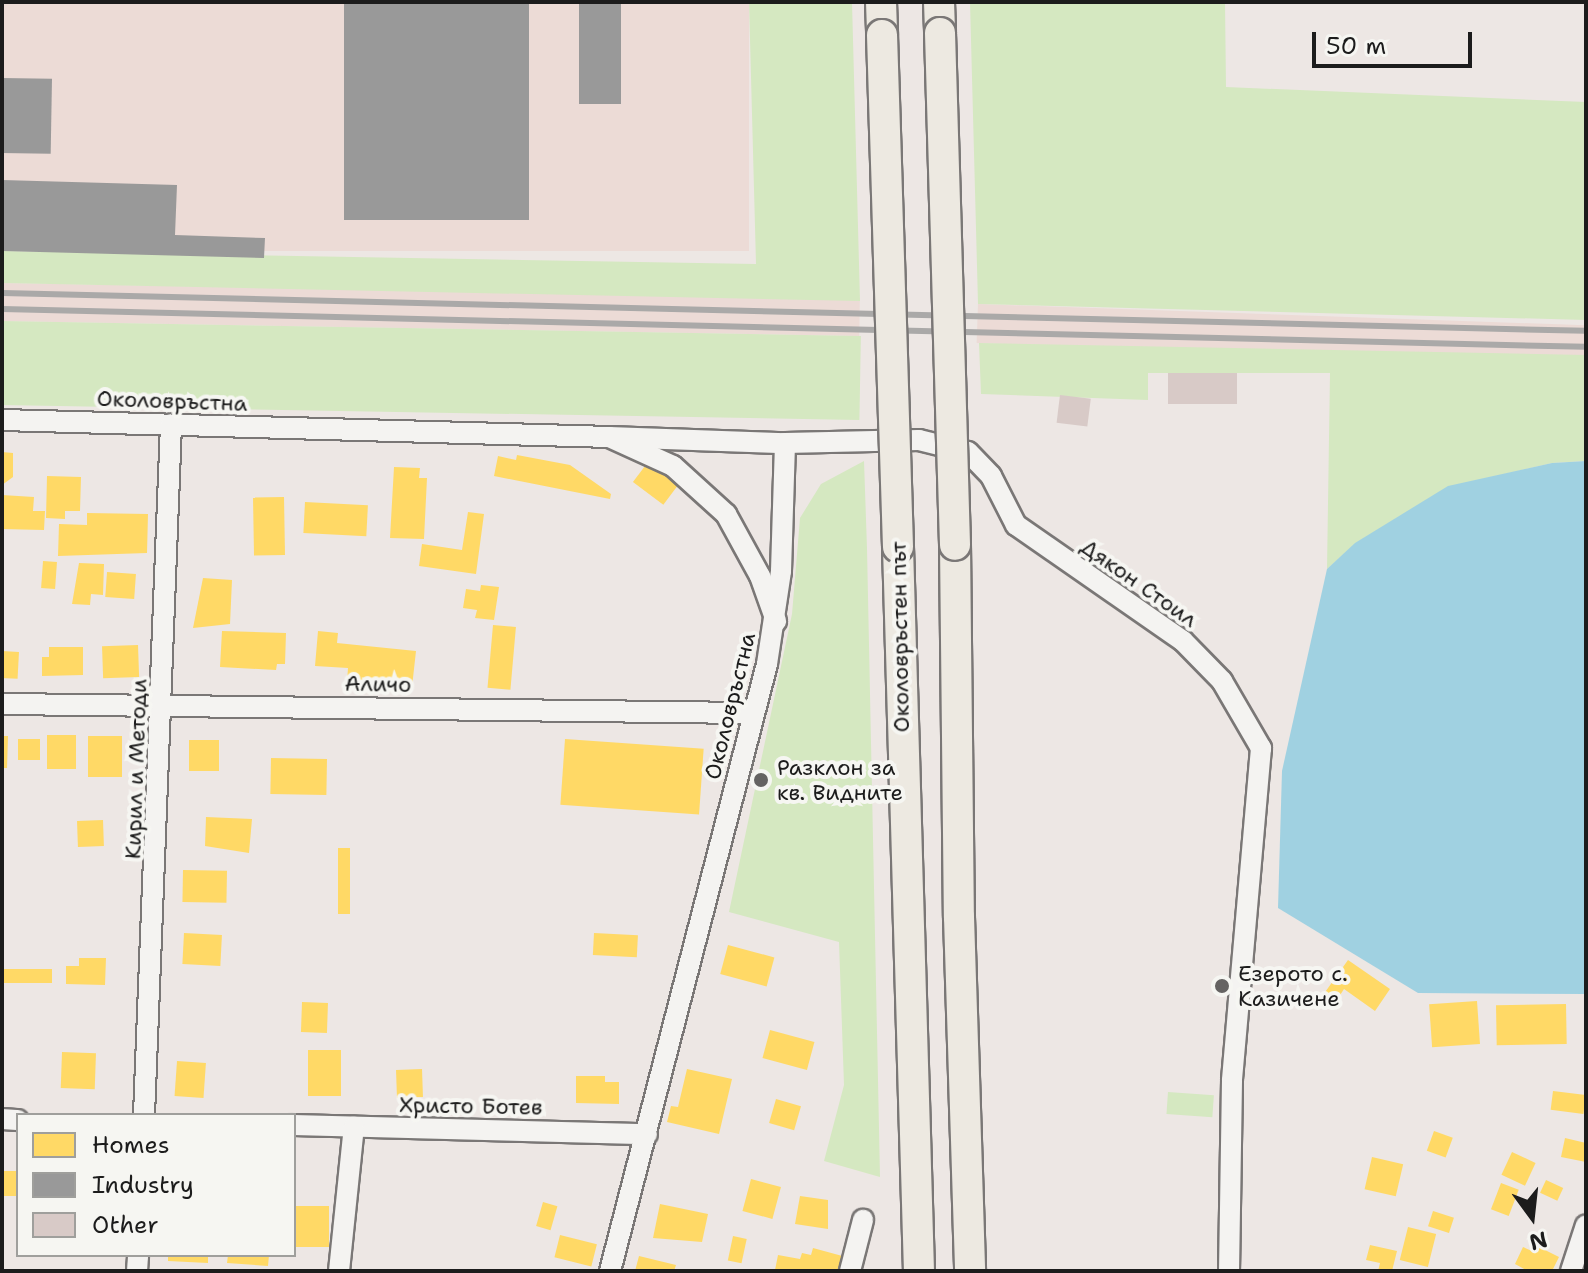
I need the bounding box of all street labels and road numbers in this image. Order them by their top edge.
street label: Околовръстна [96,385,248,417]
street label: Дякон Стоил [1076,533,1202,633]
street label: Околовръстен път [885,541,915,733]
street label: Околовръстна [699,630,761,782]
street label: Аличо [344,670,412,698]
street label: Кирил и Методи [120,678,152,860]
street label: Христо Ботев [399,1092,543,1120]

